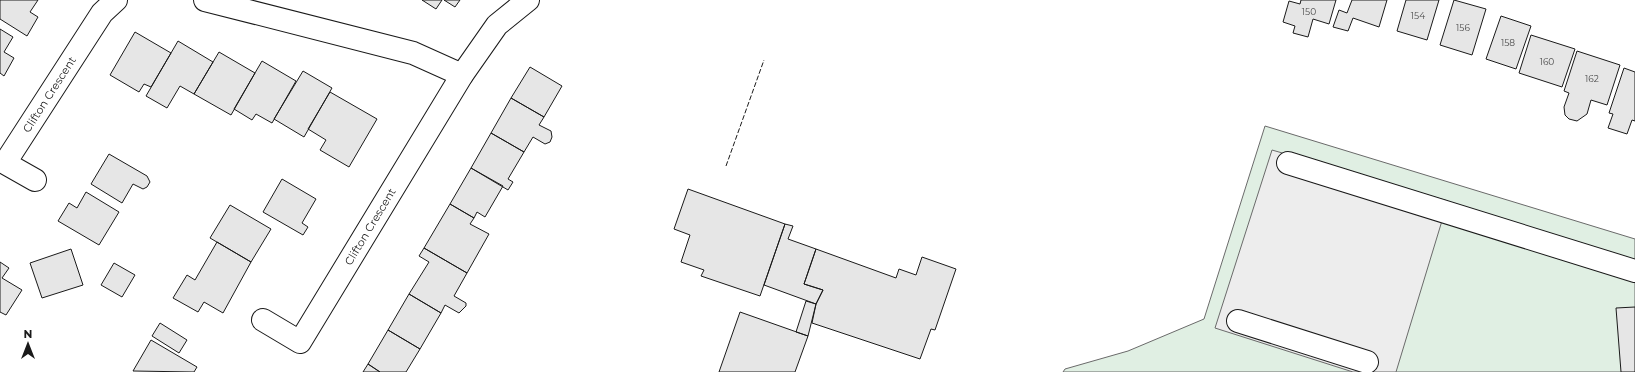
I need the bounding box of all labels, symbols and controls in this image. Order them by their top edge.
house number: 150 [1302,6,1316,17]
house number: 154 [1411,10,1425,21]
house number: 156 [1456,22,1470,33]
house number: 158 [1501,37,1515,48]
street label: Clifton Crescent [20,53,79,135]
house number: 160 [1540,56,1554,67]
house number: 162 [1585,73,1599,84]
street label: Clifton Crescent [341,185,399,268]
north arrow [8,324,48,364]
text: N [24,327,32,341]

